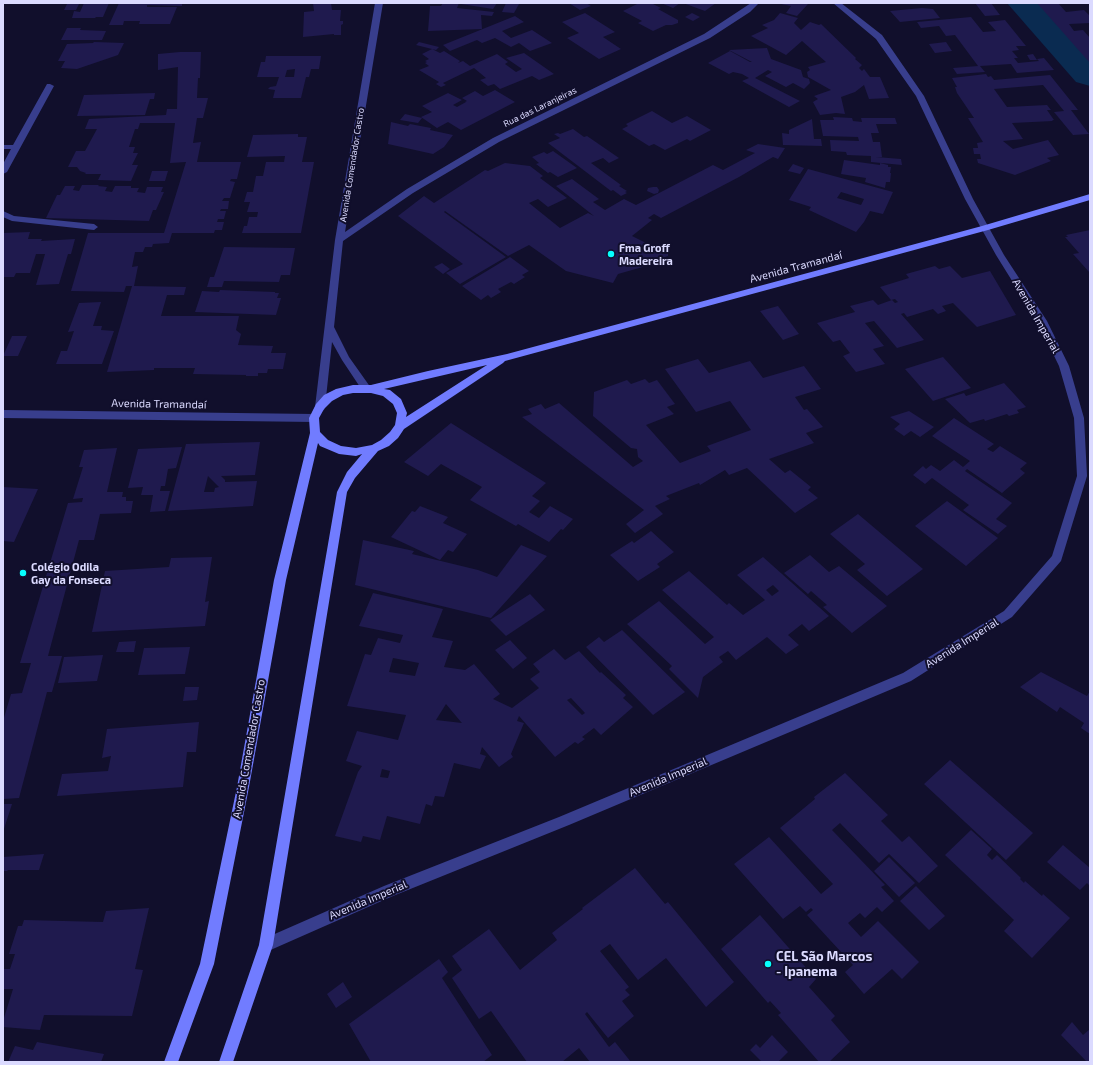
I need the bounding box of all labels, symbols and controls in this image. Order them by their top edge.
street label: Rua das Laranjeiras [502,85,578,129]
street label: Avenida Comendador Castro [338,107,366,223]
place label: Fma Groff Madereira [619,241,673,267]
street label: Avenida Tramandaí [748,248,844,286]
marker: Fma Groff Madereira [606,249,616,259]
street label: Avenida Imperial [1009,277,1063,355]
street label: Avenida Tramandaí [111,397,207,411]
place label: Colégio Odila Gay da Fonseca [31,560,111,586]
marker: Colégio Odila Gay da Fonseca [18,568,28,578]
street label: Avenida Imperial [923,615,1001,671]
street label: Avenida Comendador Castro [230,678,268,820]
street label: Avenida Imperial [627,755,709,799]
street label: Avenida Imperial [327,878,409,922]
place label: CEL São Marcos - Ipanema [776,949,872,980]
marker: CEL São Marcos - Ipanema [763,959,773,969]

